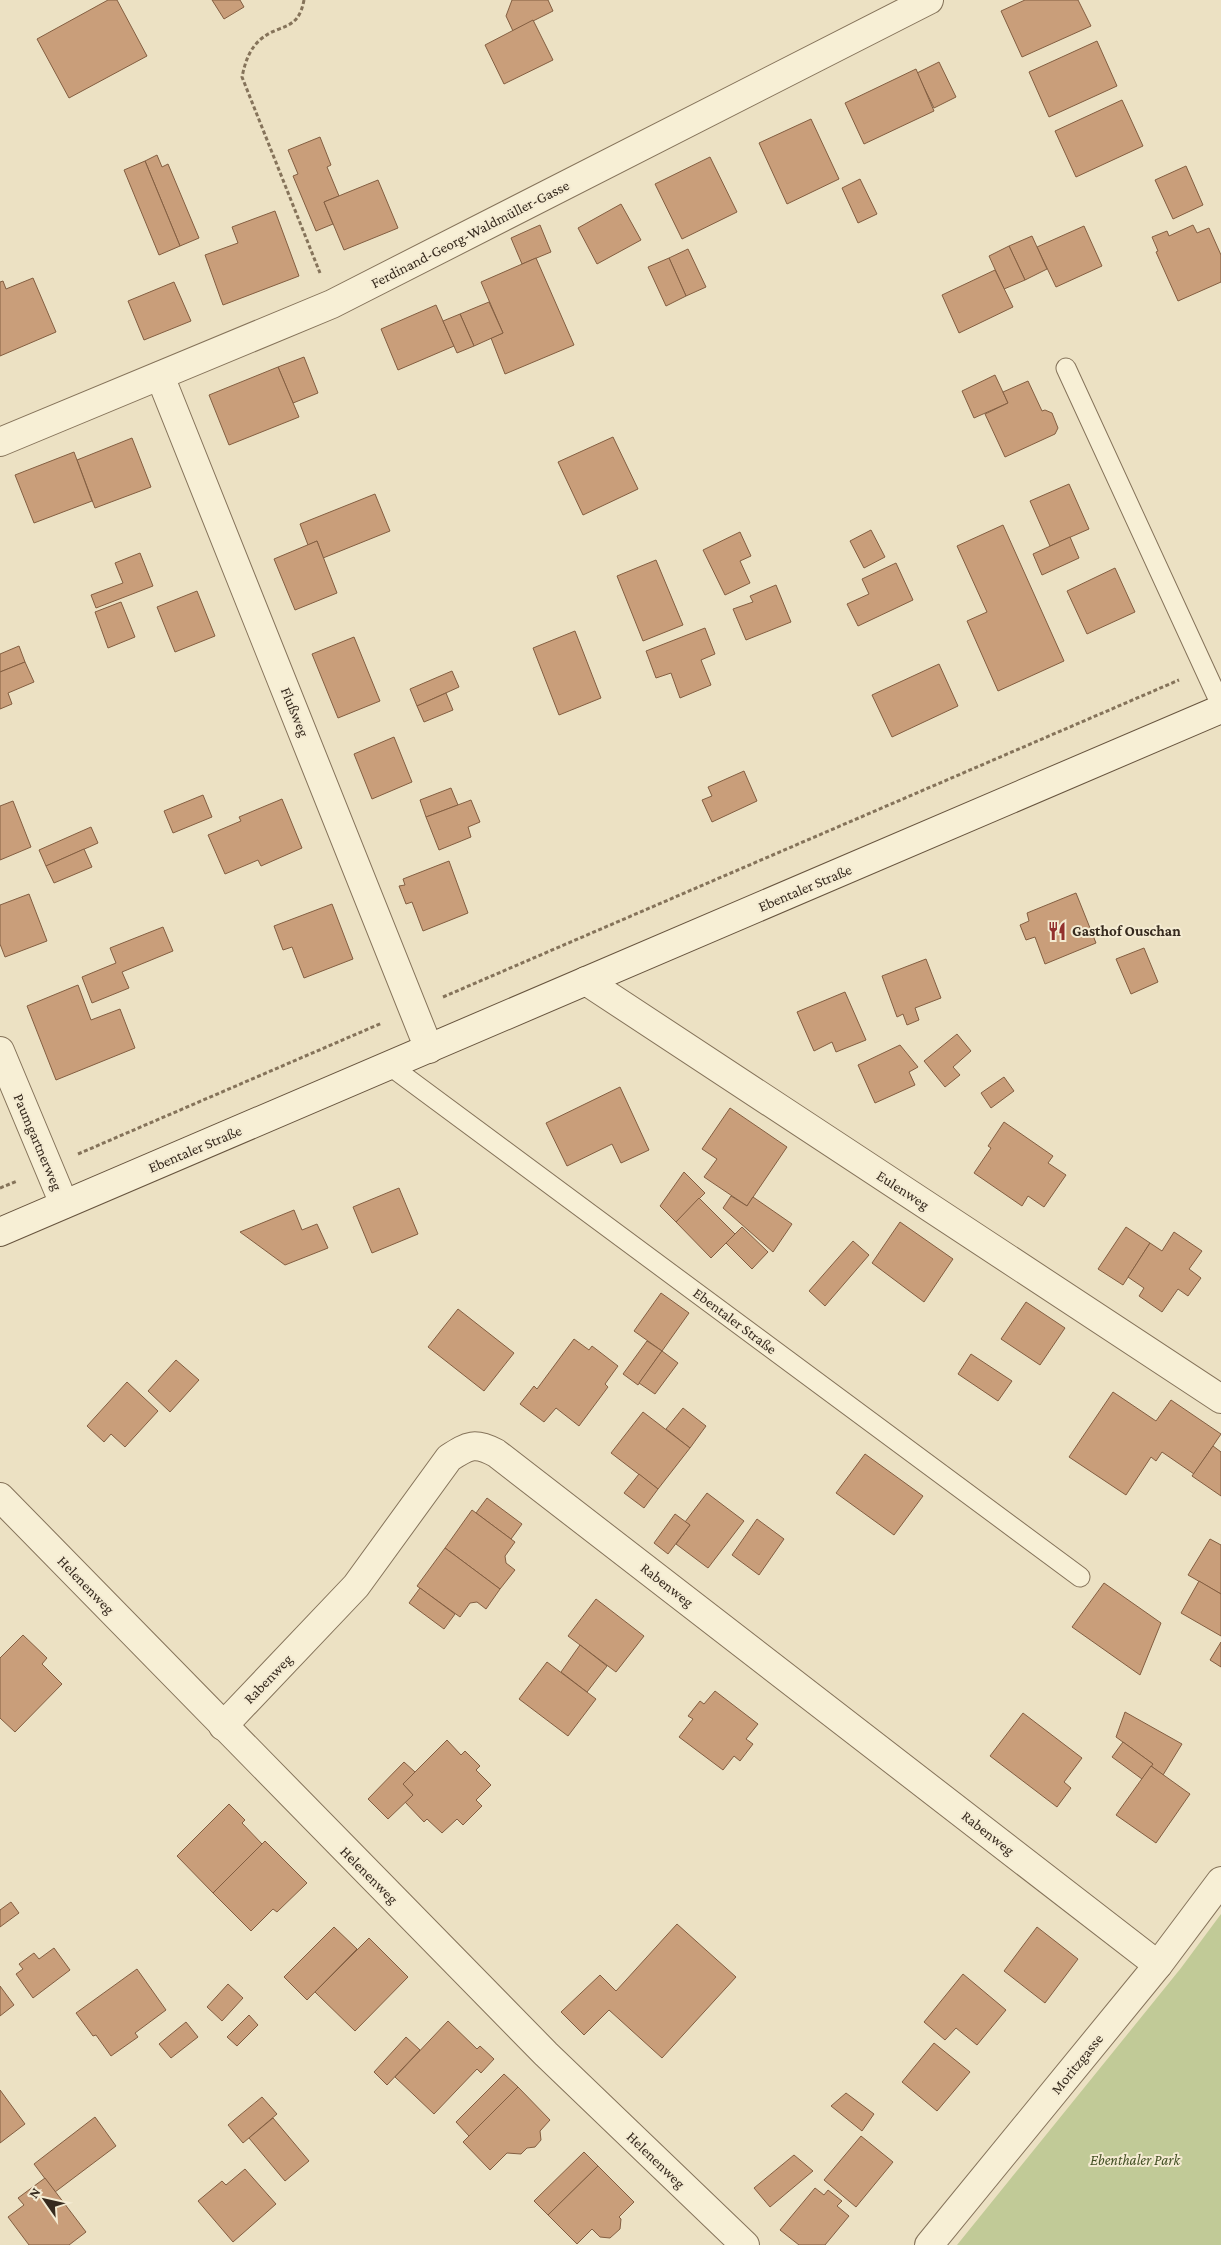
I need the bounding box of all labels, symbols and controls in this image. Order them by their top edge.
street label: Ferdinand-Georg-Waldmüller-Gasse [368,177,572,292]
street label: Flußweg [277,685,312,740]
street label: Ebentaler Straße [756,861,854,915]
restaurant icon: Gasthof Ouschan [1046,920,1068,942]
place label: Gasthof Ouschan [1072,923,1181,939]
street label: Paumgartnerweg [10,1091,66,1193]
street label: Ebentaler Straße [146,1122,244,1176]
street label: Eulenweg [873,1167,932,1214]
street label: Ebentaler Straße [690,1285,780,1358]
street label: Helenenweg [54,1553,118,1618]
street label: Rabenweg [637,1560,696,1611]
street label: Rabenweg [241,1651,296,1708]
street label: Rabenweg [958,1808,1017,1859]
street label: Helenenweg [336,1843,401,1908]
street label: Moritzgasse [1048,2030,1107,2098]
street label: Helenenweg [623,2128,688,2192]
park label: Ebenthaler Park [1090,2152,1181,2168]
north arrow [20,2175,70,2225]
text: N [25,2184,44,2201]

